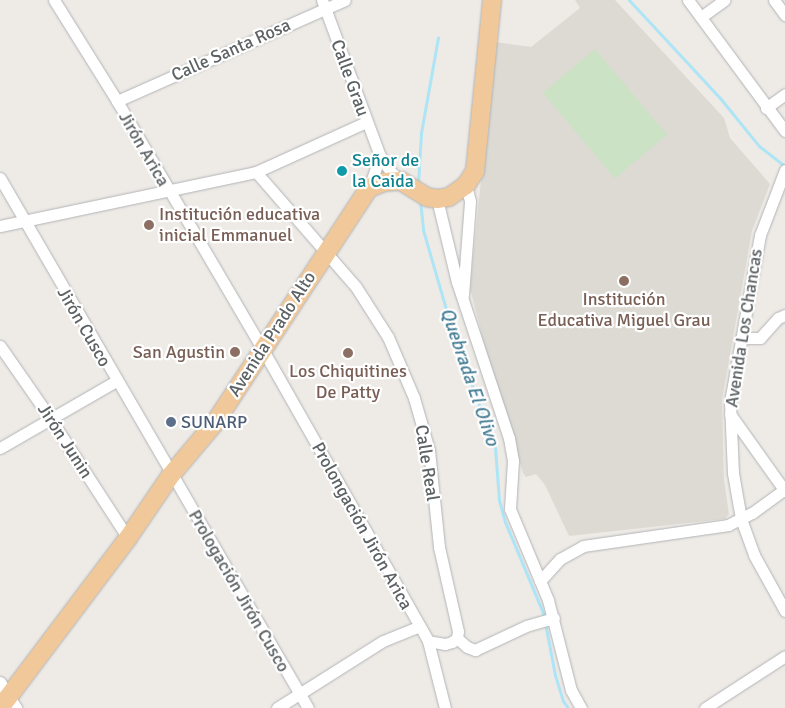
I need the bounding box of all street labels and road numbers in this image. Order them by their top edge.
street label: Calle Santa Rosa [168,14,294,86]
street label: Calle Grau [326,37,374,119]
street label: Jirón Arica [114,108,174,190]
street label: Avenida Los Chancas [721,247,767,409]
street label: Avenida Prado Alto [224,267,320,401]
street label: Jirón Cusco [52,283,116,371]
street label: Jirón Junin [33,400,97,482]
street label: Calle Real [410,423,444,503]
street label: Prolongación Jirón Arica [307,439,417,613]
street label: Prologación Jirón Cusco [184,506,294,676]

